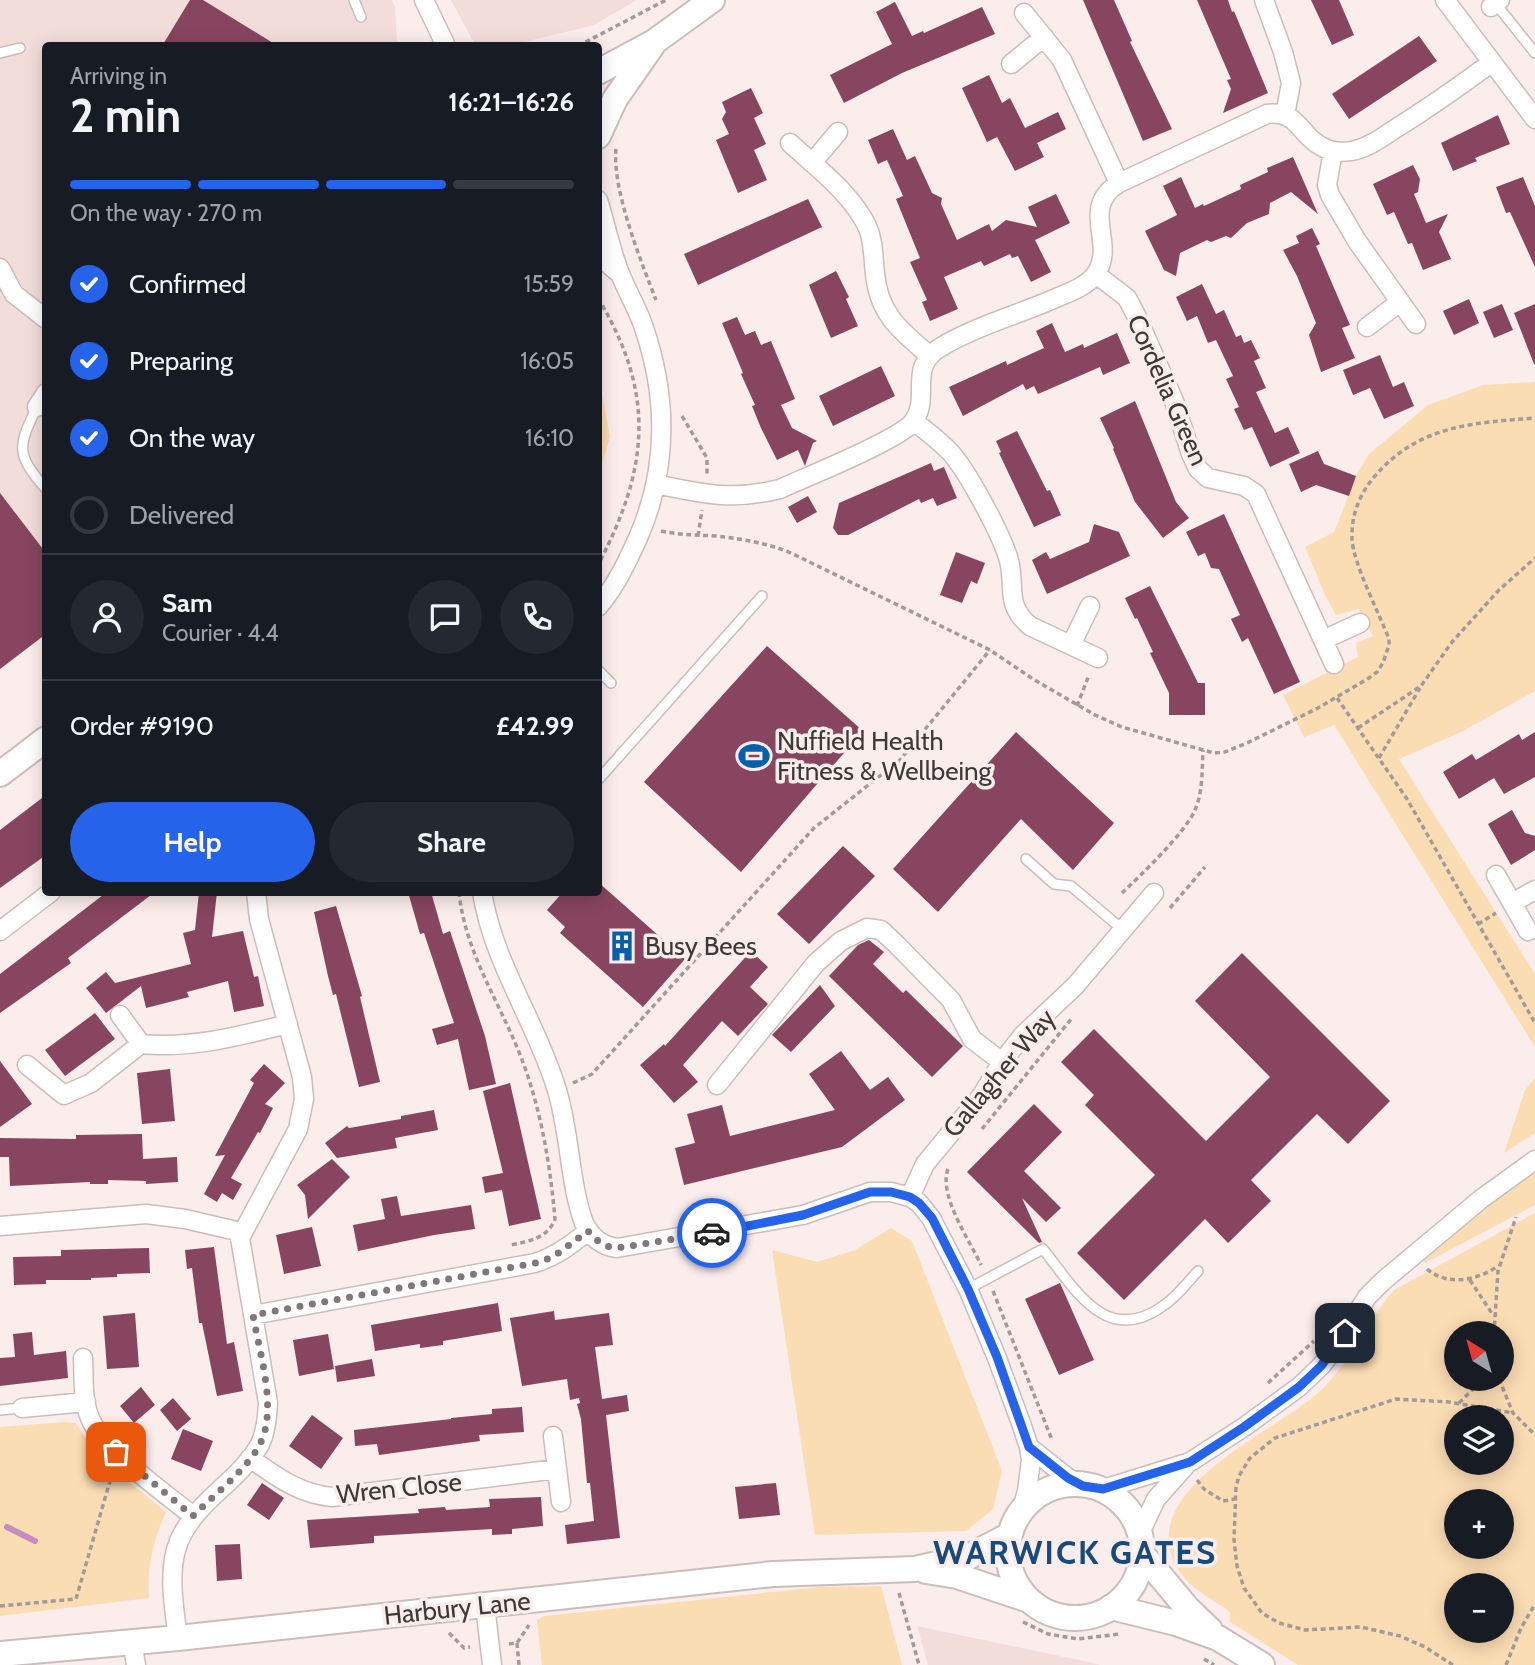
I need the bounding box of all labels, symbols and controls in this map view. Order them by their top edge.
text: Arriving in [70,62,167,90]
text: 16:21–16:26 [448,86,574,118]
text: 2 min [70,88,181,144]
text: On the way · 270 m [70,199,262,227]
icon: check [70,265,108,303]
text: Confirmed [129,268,246,300]
text: 15:59 [524,270,574,298]
street label: Cordelia Green [1120,310,1216,470]
icon: check [70,342,108,380]
text: Preparing [129,345,233,377]
text: 16:05 [520,347,574,375]
icon: check [70,419,108,457]
text: On the way [129,422,255,454]
text: 16:10 [525,424,574,452]
text: Delivered [129,499,234,531]
button: person [70,580,144,654]
button: chat [408,580,482,654]
button: phone [500,580,574,654]
text: Sam [162,587,213,619]
text: Courier · 4.4 [162,619,279,647]
text: Order #9190 [70,710,214,742]
text: £42.99 [496,710,574,742]
place label: Nuffield Health Fitness & Wellbeing [777,725,993,787]
sports icon: Nuffield Health Fitness & Wellbeing [737,739,771,773]
button: Help [70,802,315,882]
button: Share [329,802,574,882]
building icon: Busy Bees [605,929,639,963]
place label: Busy Bees [645,930,757,962]
street label: Gallagher Way [936,1002,1062,1144]
courier [677,1198,747,1268]
icon: car [693,1214,731,1252]
pin [1315,1303,1375,1363]
icon: home [1326,1314,1364,1352]
north arrow [1444,1321,1514,1391]
map controls [1444,1321,1514,1643]
button: layers [1444,1405,1514,1475]
pin [86,1422,146,1482]
icon: bag [97,1433,135,1471]
street label: Wren Close [335,1466,463,1510]
button: + [1444,1489,1514,1559]
district label: WARWICK GATES [933,1532,1217,1572]
button: − [1444,1573,1514,1643]
street label: Harbury Lane [382,1584,532,1632]

